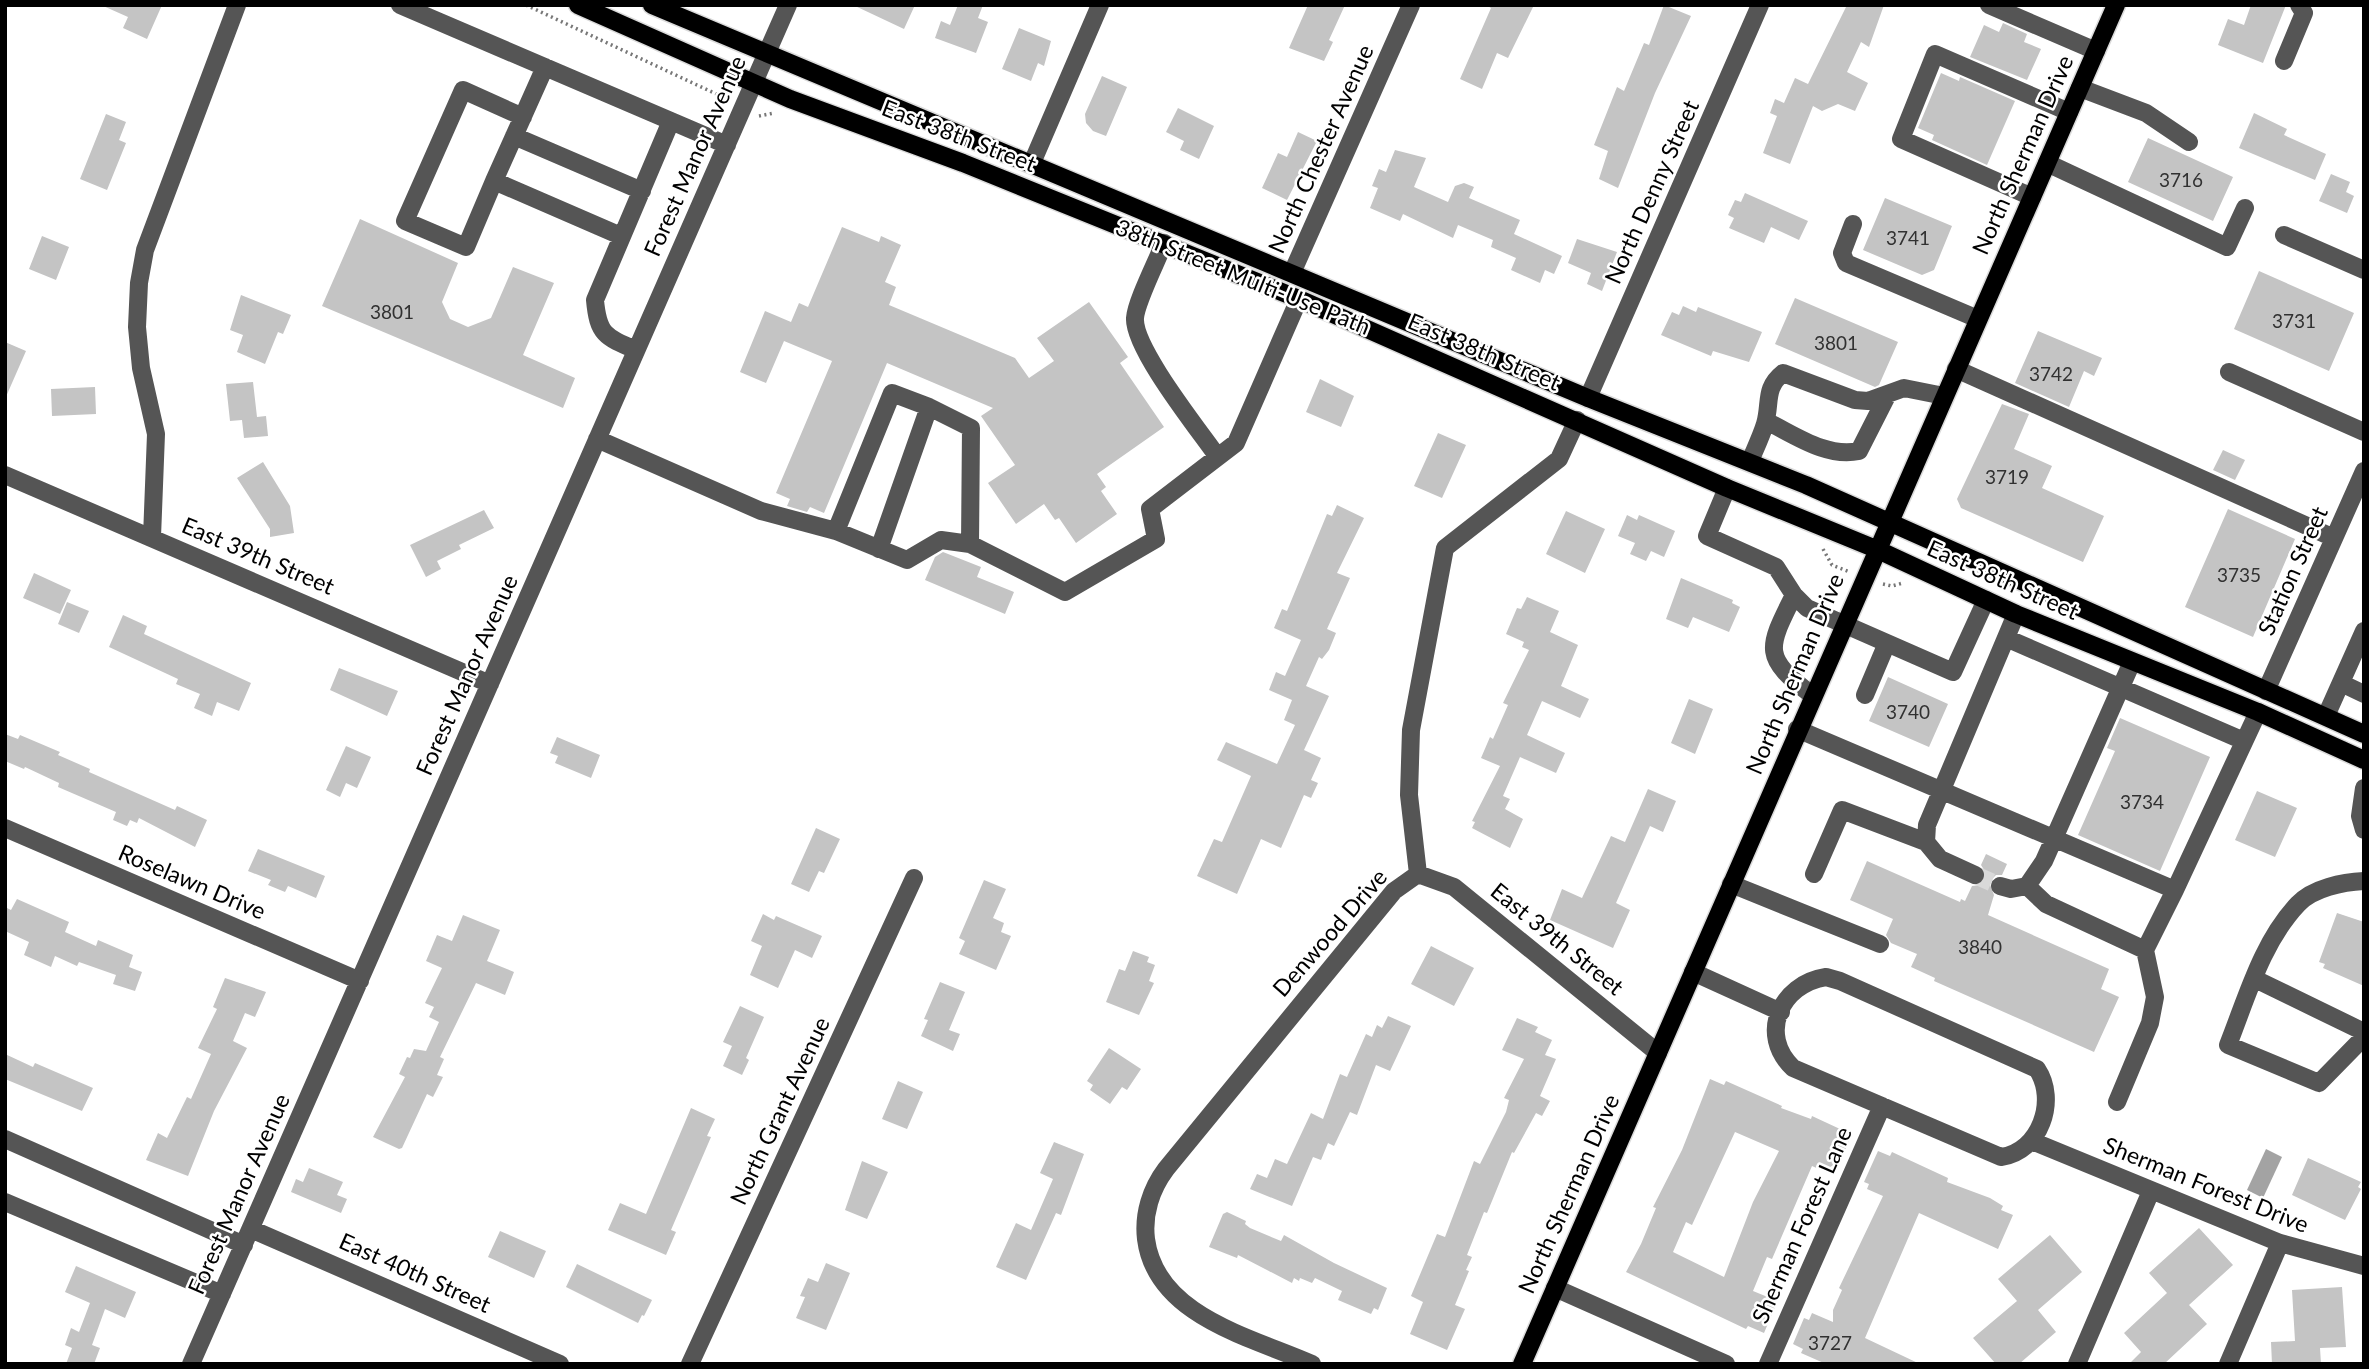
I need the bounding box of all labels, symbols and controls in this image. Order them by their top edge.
street label: North Chester Avenue [1261,40,1379,257]
street label: Forest Manor Avenue [637,51,751,260]
street label: North Sherman Drive [1966,51,2079,259]
street label: East 38th Street [878,93,1041,178]
street label: North Denny Street [1598,95,1704,288]
house number: 3716 [2159,168,2203,191]
street label: 38th Street Multi-Use Path [1112,212,1375,340]
house number: 3741 [1886,226,1930,249]
house number: 3801 [370,300,414,323]
street label: East 38th Street [1404,306,1566,396]
house number: 3731 [2272,309,2316,332]
house number: 3801 [1814,331,1858,354]
house number: 3742 [2029,362,2073,385]
house number: 3719 [1985,465,2029,488]
street label: Station Street [2251,501,2333,639]
street label: East 39th Street [178,510,340,600]
street label: East 38th Street [1923,533,2084,625]
house number: 3735 [2217,563,2261,586]
street label: North Sherman Drive [1739,569,1849,778]
street label: Forest Manor Avenue [409,570,523,779]
house number: 3740 [1886,700,1930,723]
house number: 3734 [2120,790,2164,813]
street label: Roselawn Drive [115,837,270,925]
street label: Denwood Drive [1266,863,1392,1002]
street label: East 39th Street [1486,876,1630,1001]
house number: 3840 [1958,935,2002,958]
street label: North Grant Avenue [723,1012,835,1209]
street label: Forest Manor Avenue [181,1089,295,1298]
street label: North Sherman Drive [1512,1090,1625,1298]
street label: Sherman Forest Lane [1745,1122,1857,1327]
street label: Sherman Forest Drive [2100,1130,2313,1238]
street label: East 40th Street [335,1226,496,1318]
house number: 3727 [1808,1331,1852,1354]

